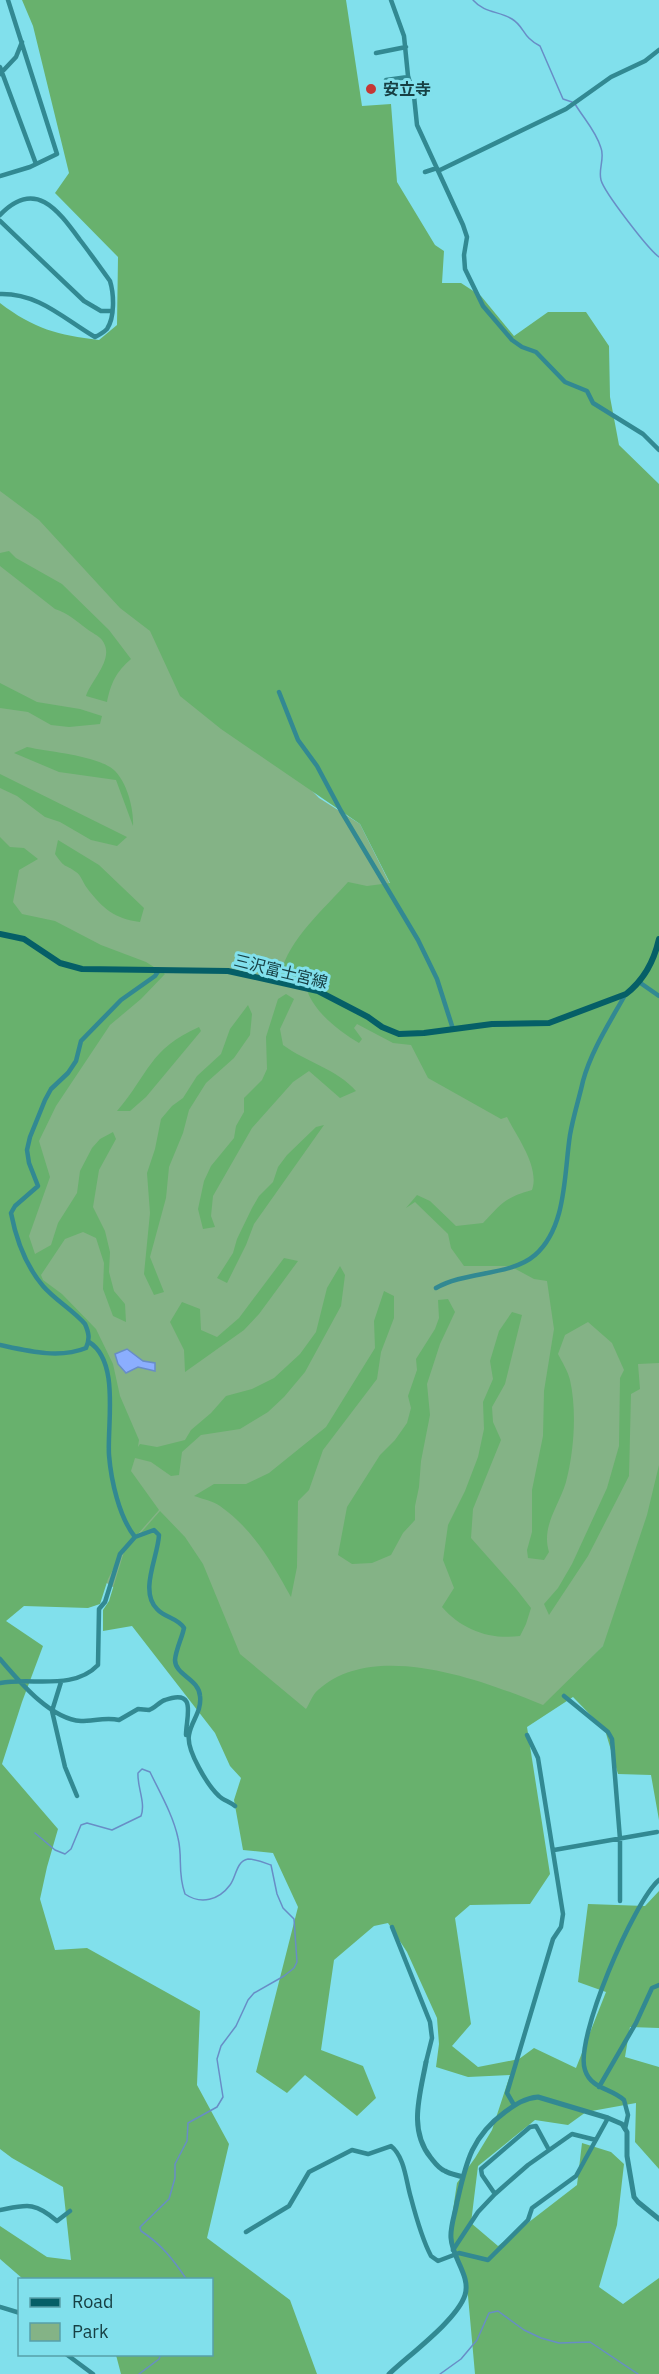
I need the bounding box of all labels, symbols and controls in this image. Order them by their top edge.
place label: 安立寺 [383,79,431,99]
marker: 安立寺 [364,82,378,96]
street label: 三沢富士宮線 [232,950,330,992]
legend [18,2278,213,2356]
text: Road [72,2290,113,2313]
text: Park [72,2320,109,2343]

